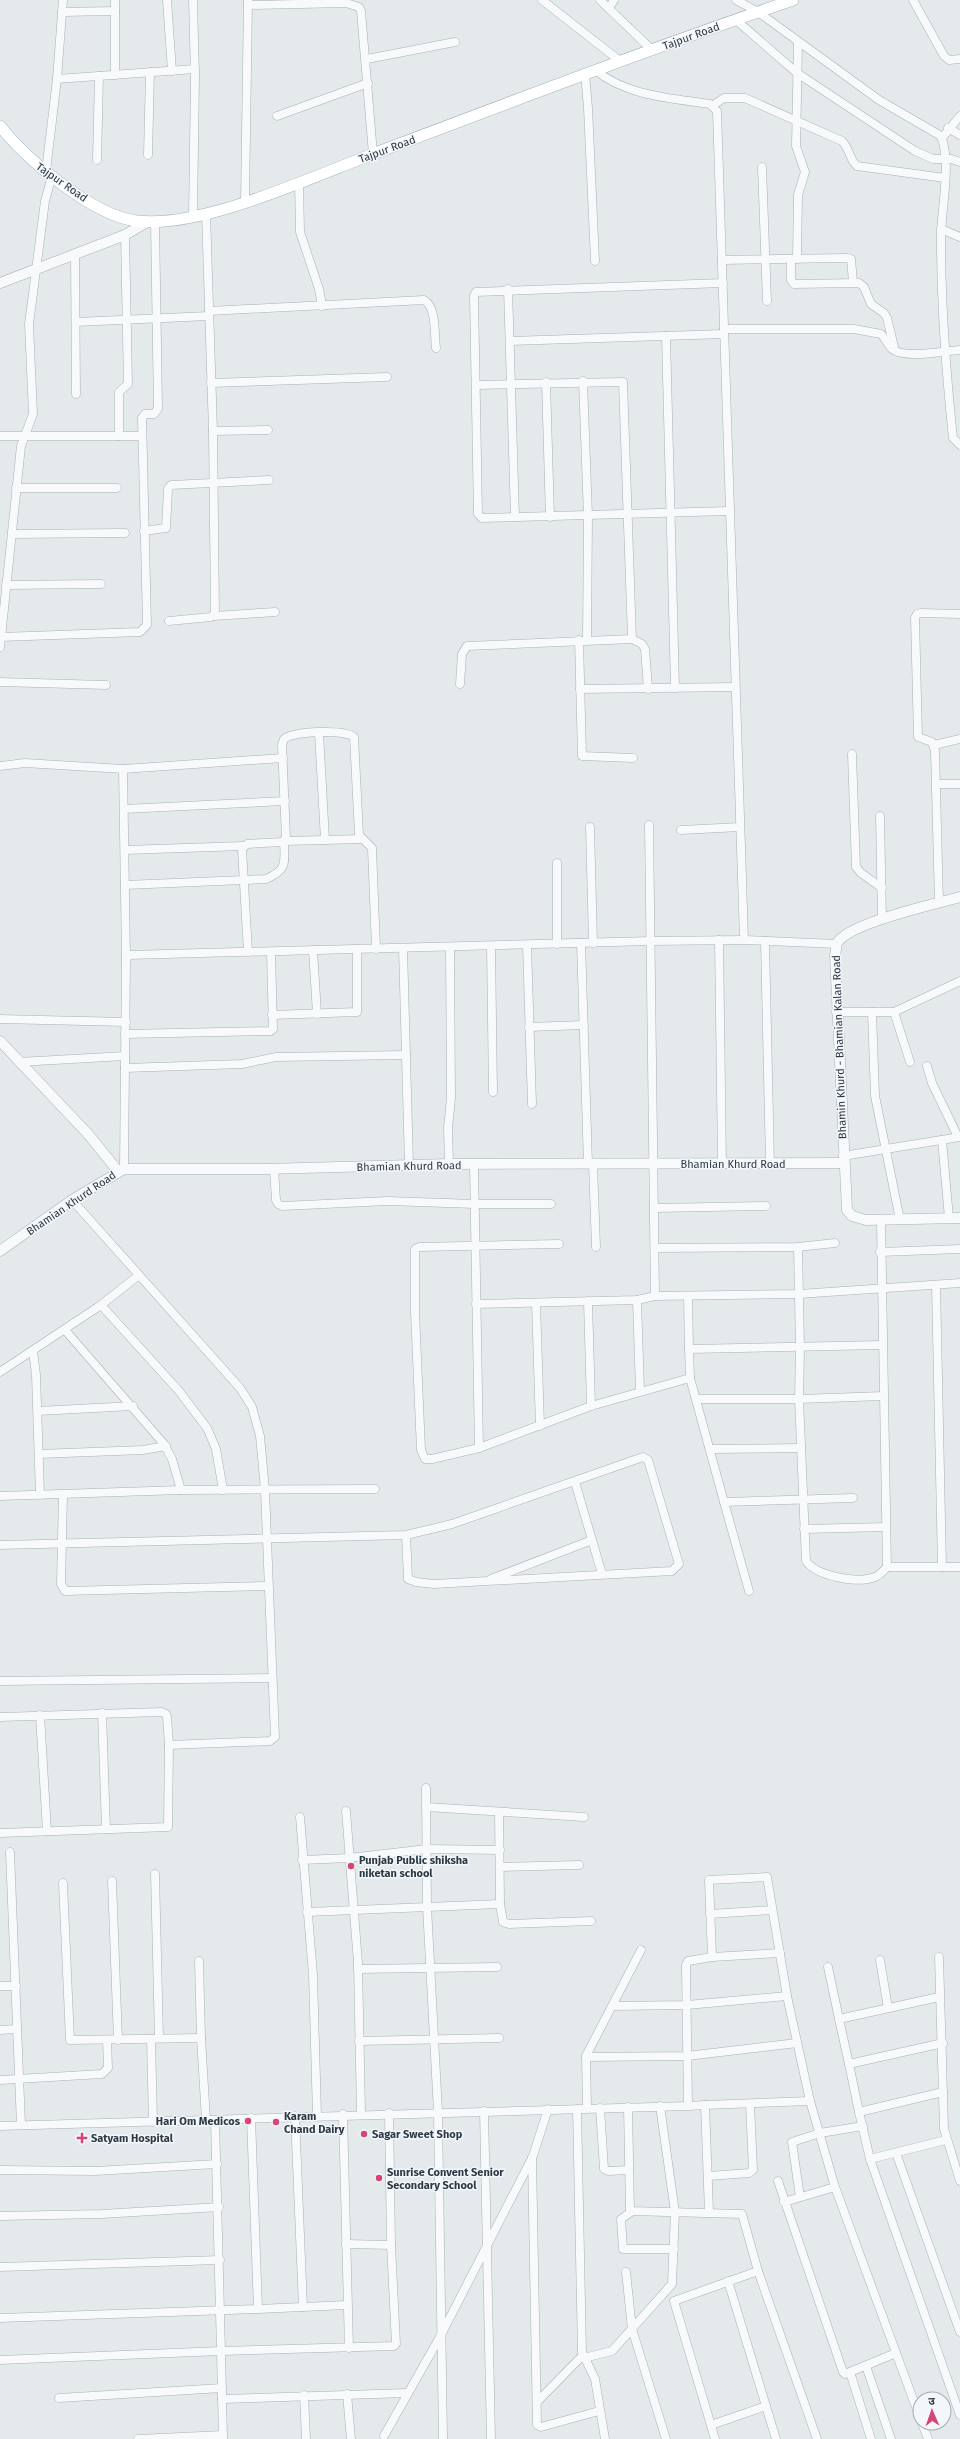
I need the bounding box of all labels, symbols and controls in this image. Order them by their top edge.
street label: Tajpur Road [661,20,721,53]
street label: Tajpur Road [357,133,417,166]
street label: Tajpur Road [34,160,90,205]
street label: Bhamin Khurd - Bhamian Kalan Road [830,955,849,1139]
street label: Bhamian Khurd Road [680,1158,786,1171]
street label: Bhamian Khurd Road [356,1159,462,1174]
street label: Bhamian Khurd Road [24,1169,118,1238]
place label: Punjab Public shiksha niketan school [359,1854,468,1880]
marker: Punjab Public shiksha niketan school [346,1861,356,1871]
place label: Karam Chand Dairy [284,2110,345,2136]
place label: Hari Om Medicos [156,2115,241,2128]
marker: Hari Om Medicos [243,2116,253,2126]
marker: Karam Chand Dairy [271,2117,281,2127]
place label: Sagar Sweet Shop [372,2128,463,2141]
marker: Sagar Sweet Shop [359,2129,369,2139]
marker: Satyam Hospital [76,2132,88,2144]
place label: Satyam Hospital [91,2132,174,2145]
place label: Sunrise Convent Senior Secondary School [387,2166,504,2192]
marker: Sunrise Convent Senior Secondary School [374,2173,384,2183]
north arrow [912,2391,952,2431]
text: उ [928,2395,936,2408]

